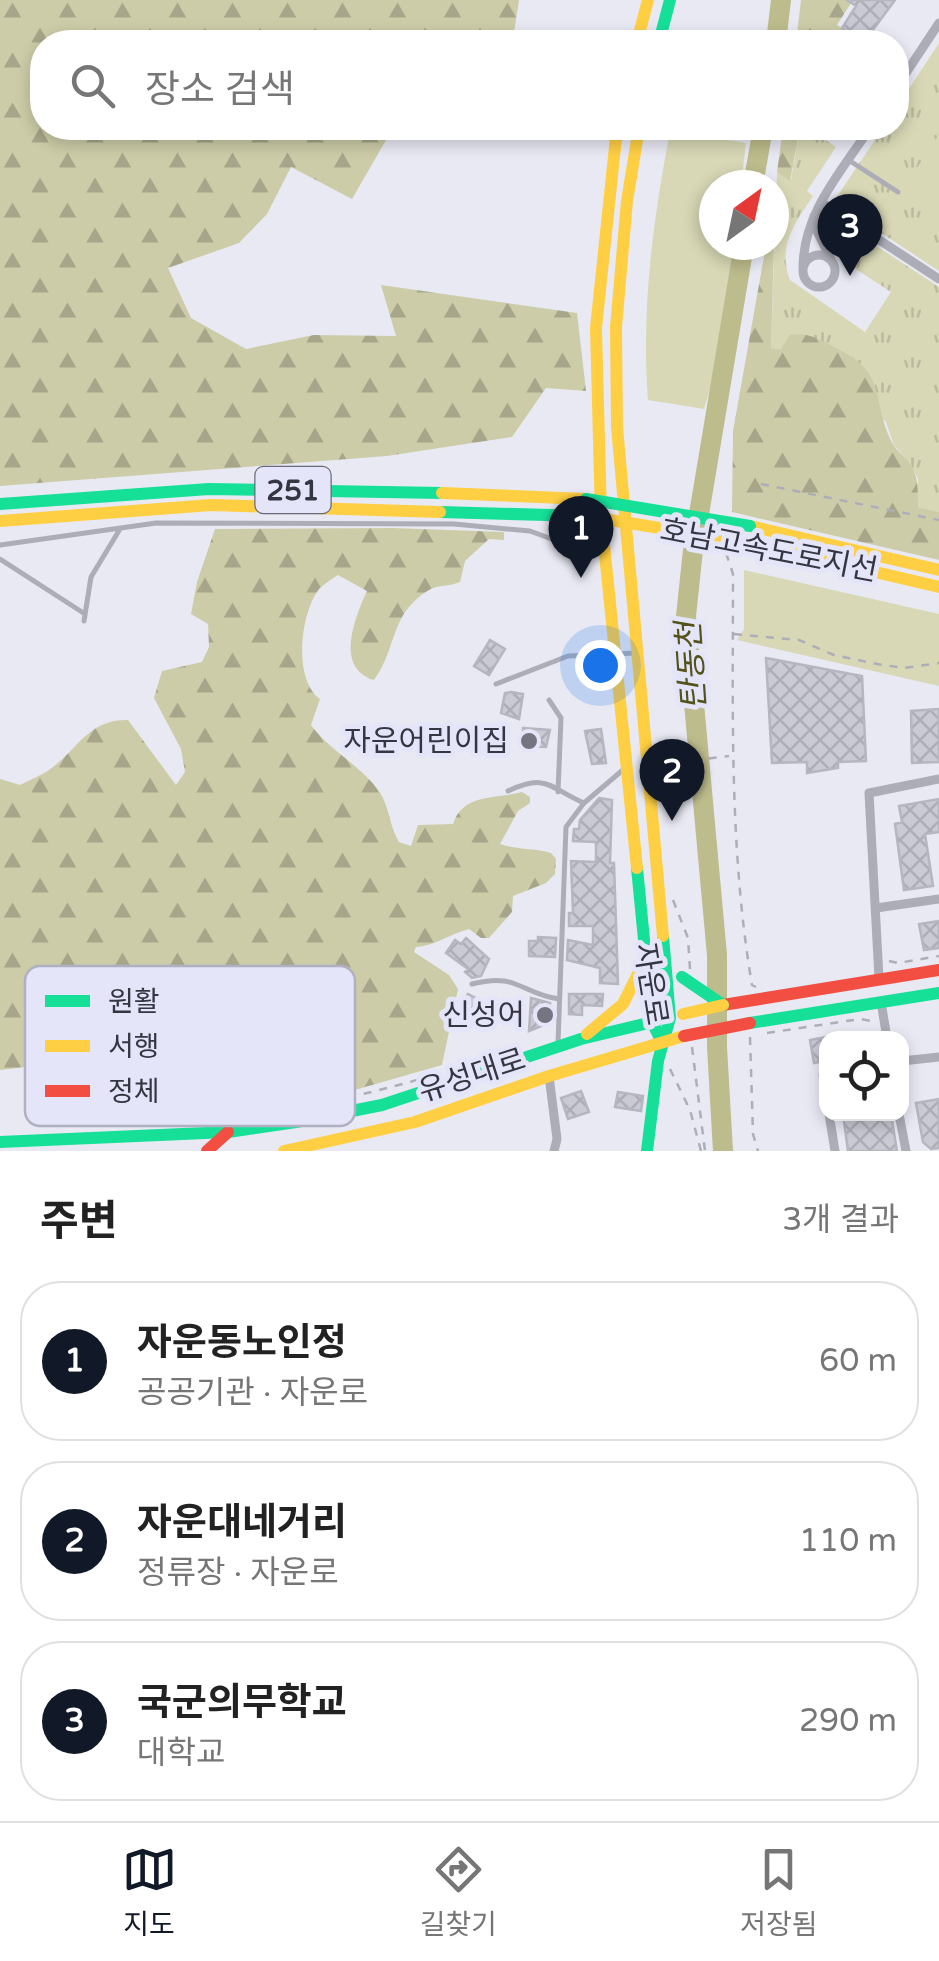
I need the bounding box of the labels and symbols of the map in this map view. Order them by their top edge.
north arrow [699,170,789,260]
pin: 3 [818,194,882,276]
road number: 251 [256,467,330,513]
pin: 1 [548,496,614,578]
street label: 호남고속도로지선 [657,511,881,590]
water label: 탄동천 [670,617,714,711]
your location [575,640,626,691]
place label: 자운어린이집 [343,723,509,760]
marker: 자운어린이집 [518,730,540,752]
pin: 2 [640,738,704,821]
street label: 자운로 [626,940,675,1028]
legend [25,966,355,1126]
text: 원활 [108,985,160,1019]
place label: 신성어 [442,997,525,1034]
marker: 신성어 [534,1004,556,1026]
text: 서행 [108,1030,160,1064]
street label: 유성대로 [414,1041,530,1110]
text: 정체 [108,1075,160,1109]

